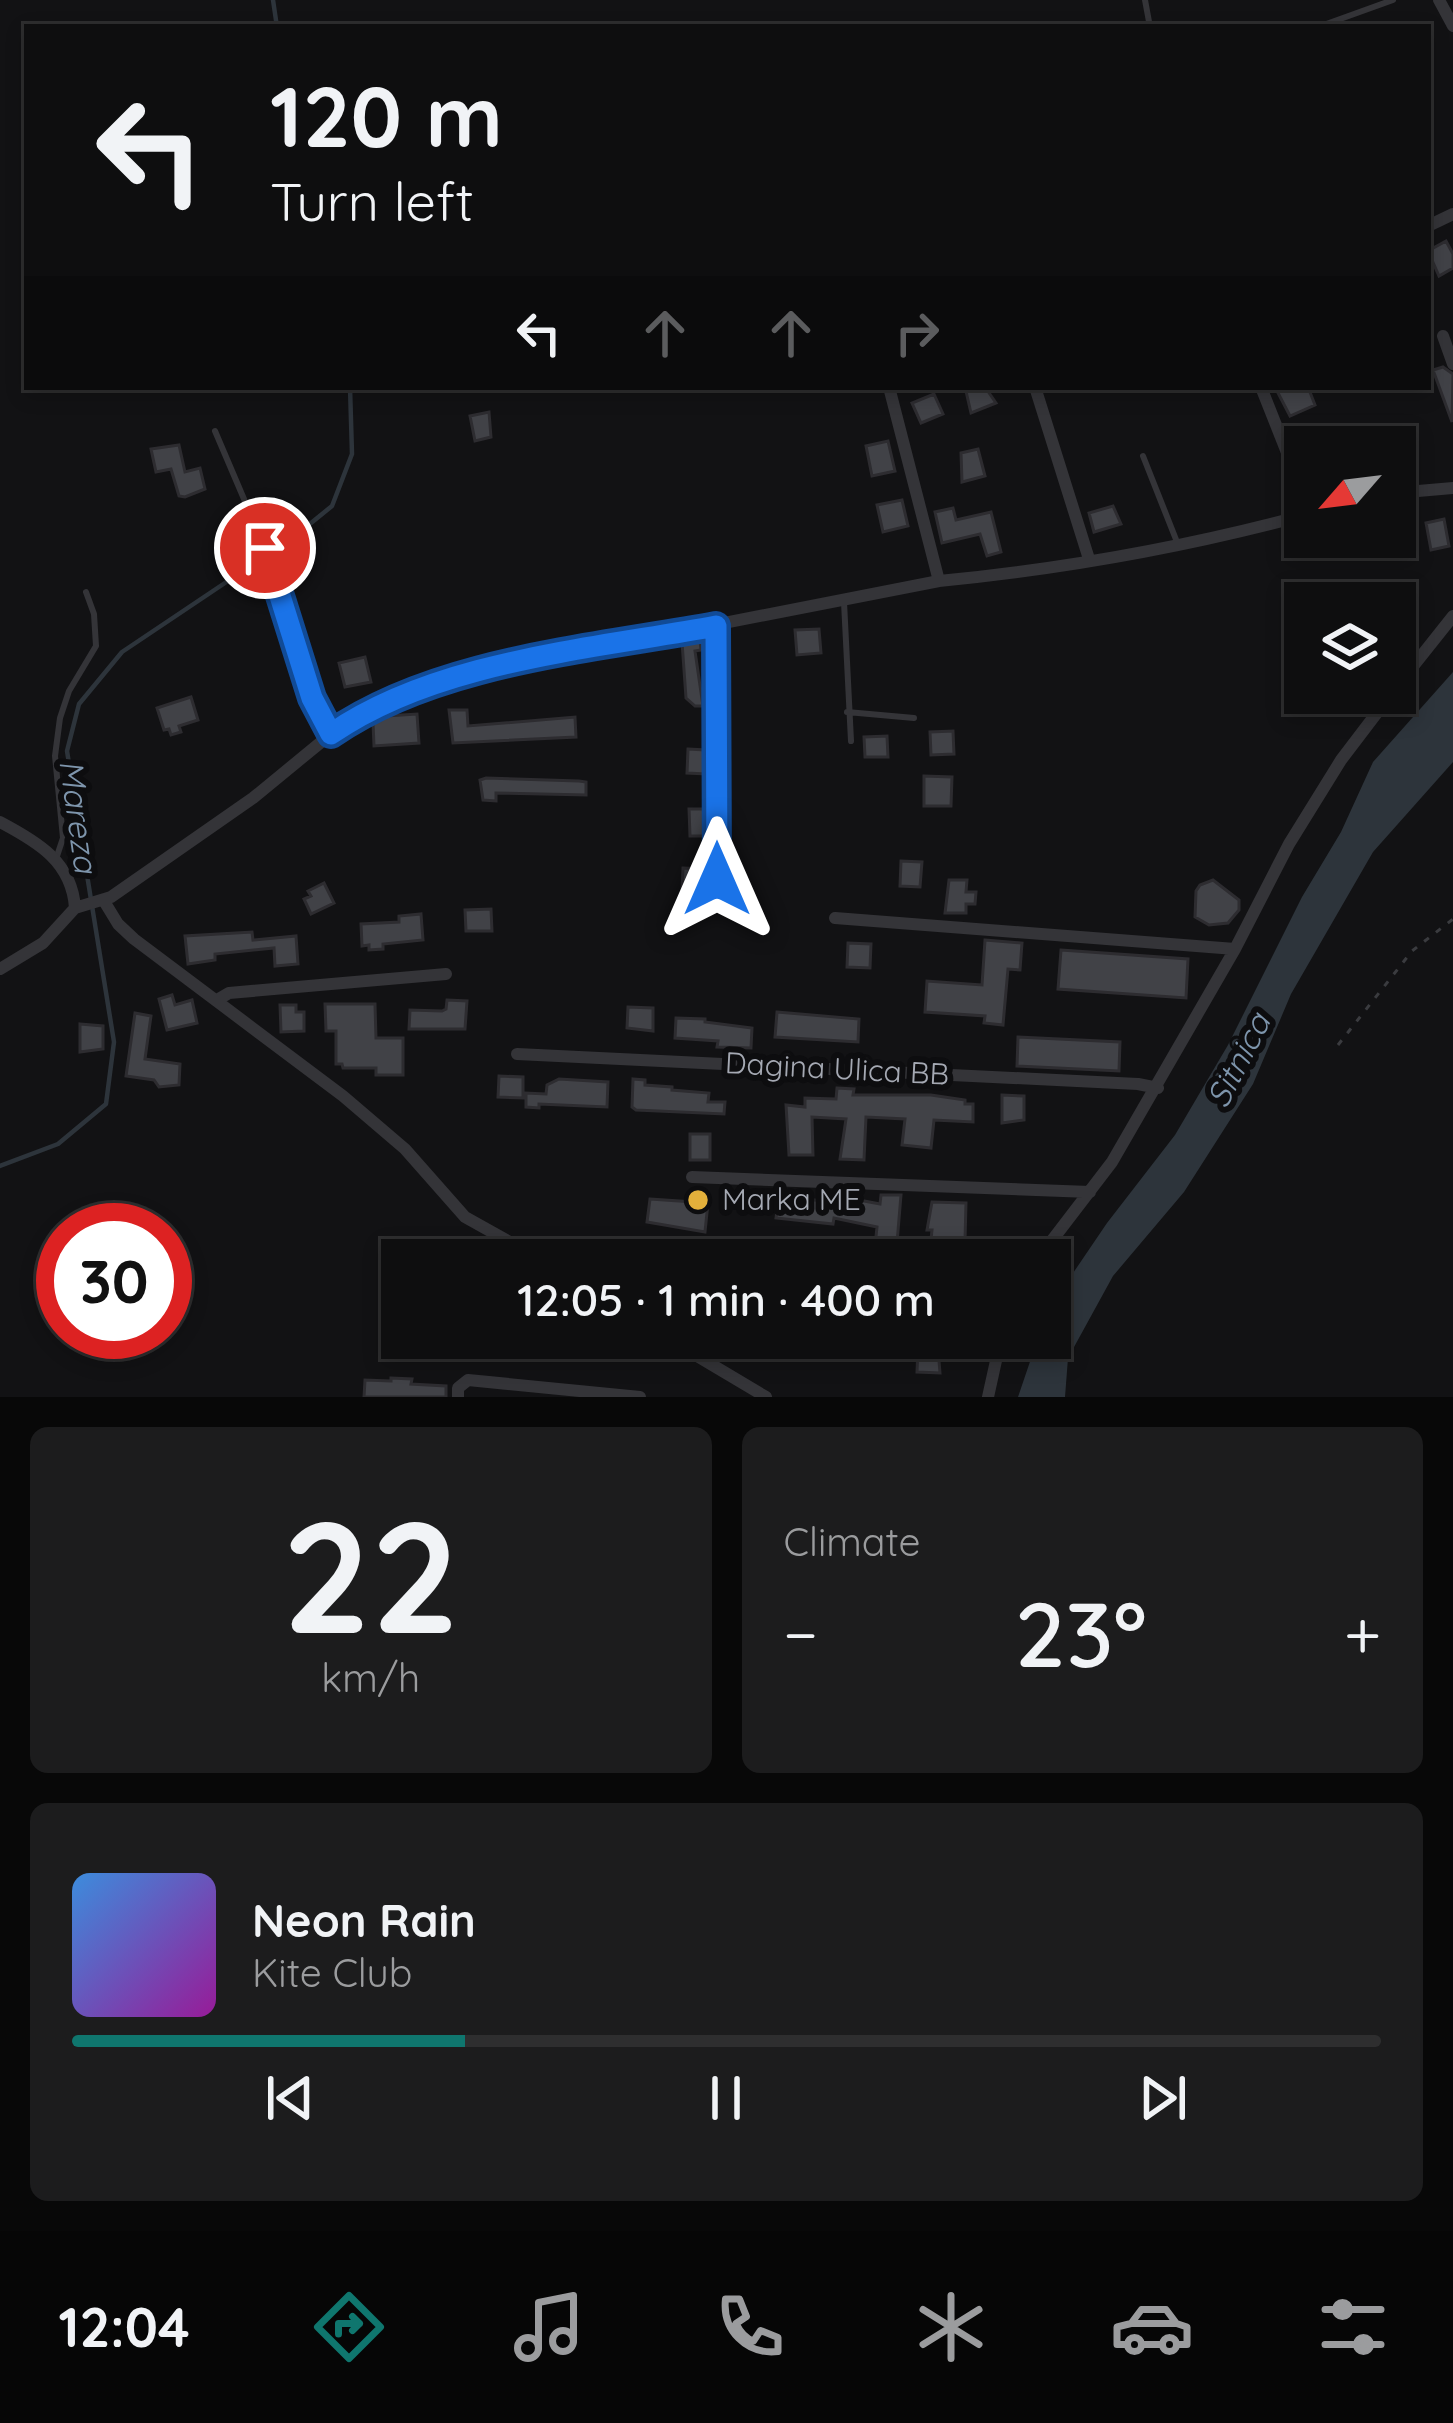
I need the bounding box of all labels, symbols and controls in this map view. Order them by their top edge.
text: 120 m [270,63,503,168]
icon: left [72,72,228,228]
text: Turn left [270,167,474,235]
icon: left [506,300,572,366]
icon: ahead [632,300,698,366]
icon: ahead [758,300,824,366]
icon: right [884,300,950,366]
north arrow [1284,426,1416,558]
map controls [1284,426,1416,714]
pin [214,497,316,599]
icon: arrive [232,515,298,581]
button: layers [1284,582,1416,714]
water label: Mareza [51,757,108,877]
position arrow [654,816,780,942]
water label: Sitnica [1197,1004,1279,1114]
street label: Dagina Ulica BB [724,1043,950,1093]
place label: Marka ME [722,1180,861,1218]
marker: Marka ME [685,1187,711,1213]
speed limit sign: 30 [36,1203,192,1359]
text: 12:05 · 1 min · 400 m [517,1271,935,1327]
text: 22 [282,1477,460,1672]
text: Climate [784,1517,921,1566]
text: 23° [1015,1577,1147,1690]
text: − [784,1592,818,1675]
text: + [1344,1592,1381,1675]
text: km/h [321,1653,420,1702]
text: Neon Rain [252,1892,476,1948]
text: Kite Club [252,1948,412,1997]
icon: previous [257,2065,323,2131]
icon: pause [693,2065,759,2131]
icon: next [1130,2065,1196,2131]
icon: directions [307,2285,391,2369]
icon: music [507,2285,591,2369]
icon: phone [708,2285,792,2369]
icon: climate [909,2285,993,2369]
icon: car [1110,2285,1194,2369]
icon: filters [1311,2285,1395,2369]
text: 12:04 [58,2293,190,2361]

